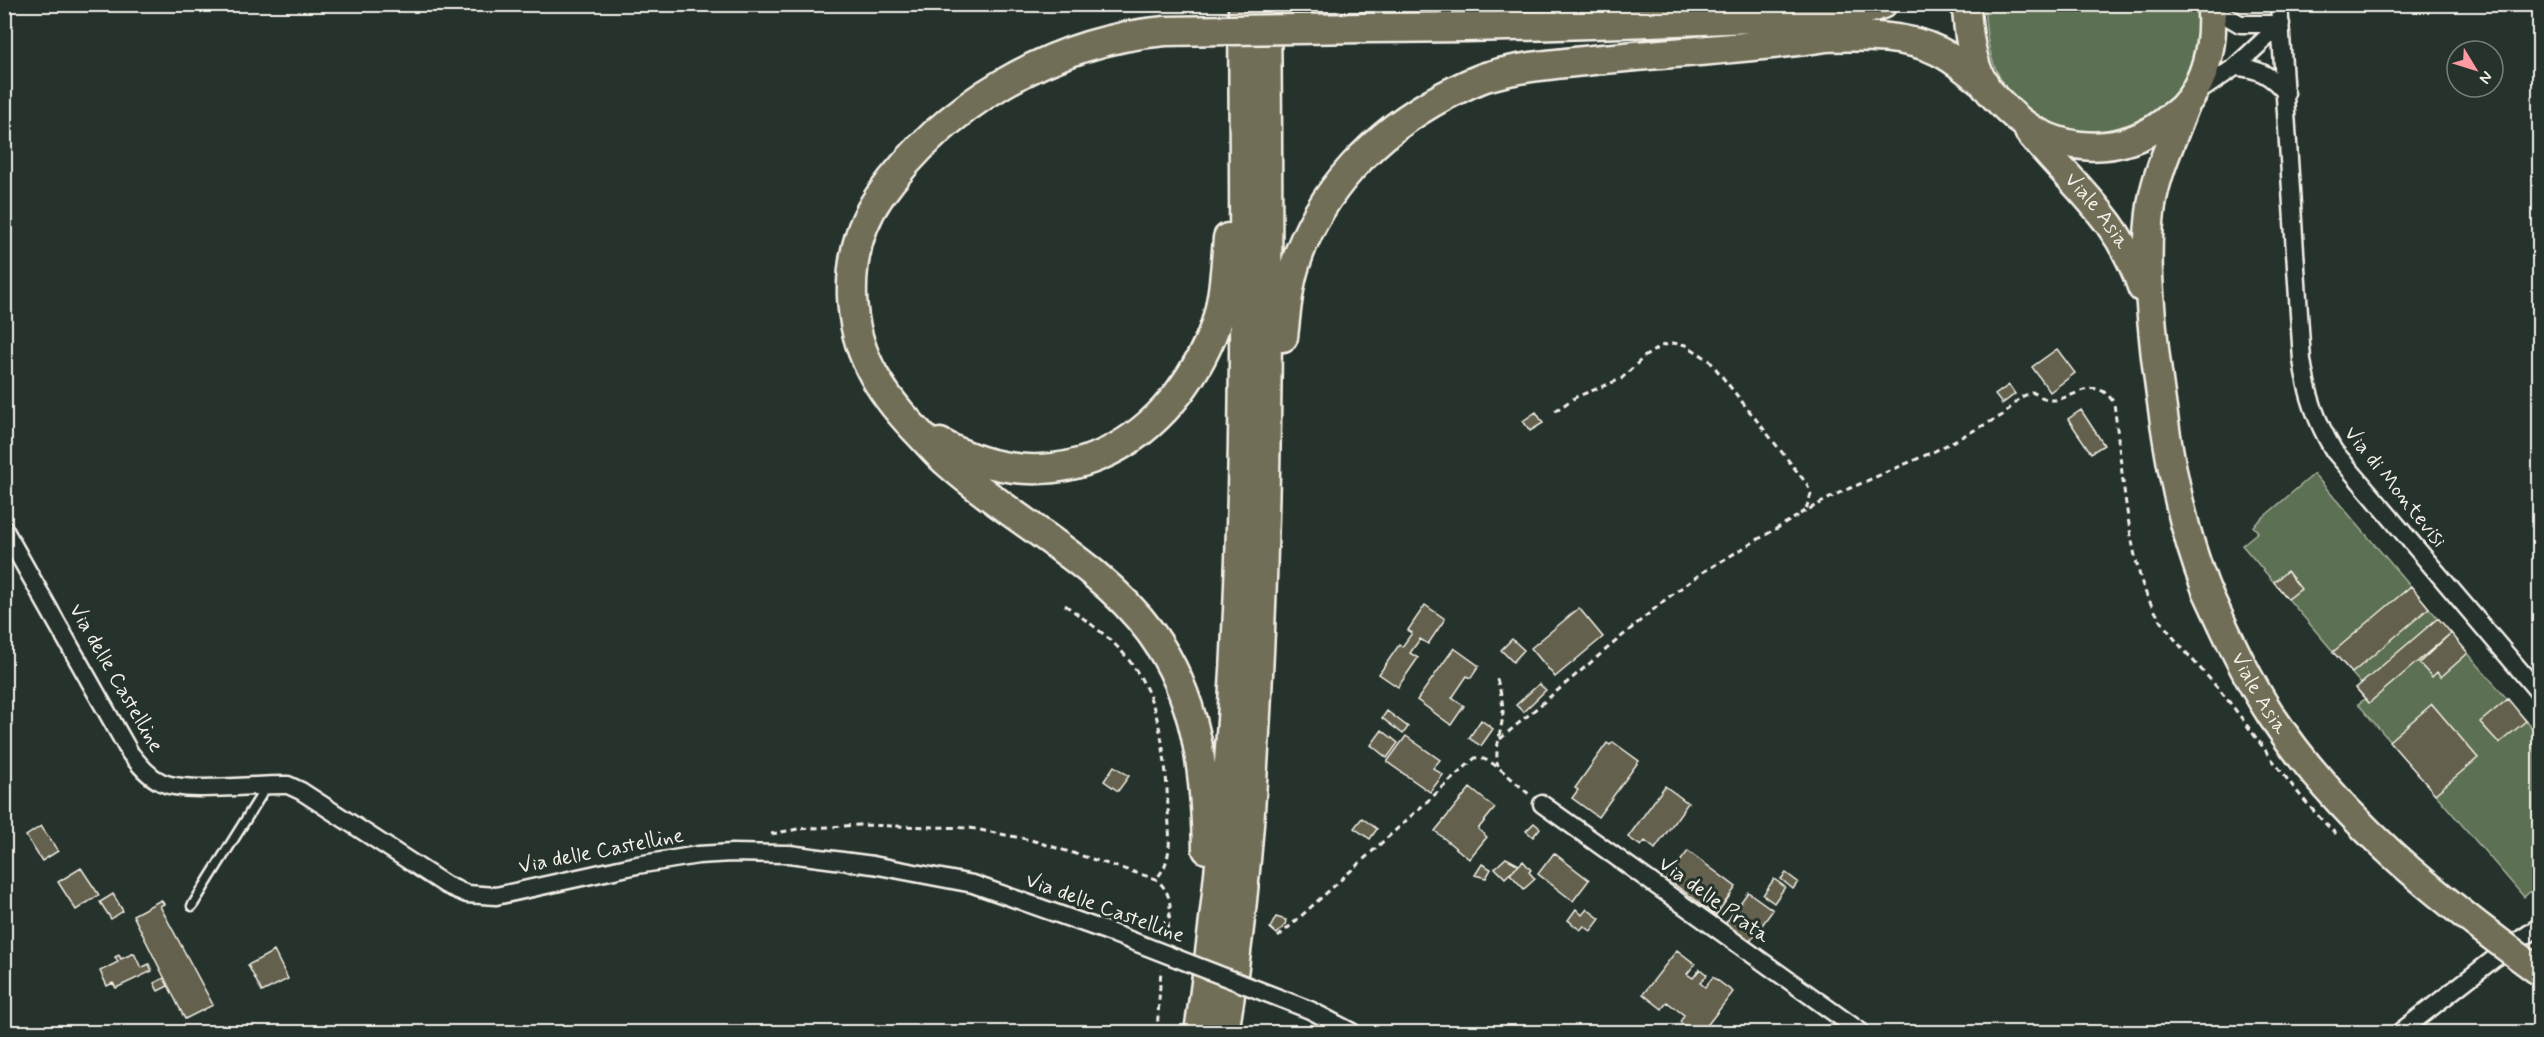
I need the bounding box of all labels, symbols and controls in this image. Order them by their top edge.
north arrow [2445,39,2505,99]
text: N [2474,67,2497,88]
street label: Viale Asia [2058,166,2136,254]
street label: Via di Montevisi [2337,420,2453,554]
street label: Via delle Castelline [62,598,170,758]
street label: Viale Asia [2224,648,2294,740]
street label: Via delle Castelline [516,821,686,881]
street label: Via delle Prata [1653,850,1776,950]
street label: Via delle Castelline [1021,866,1189,950]

